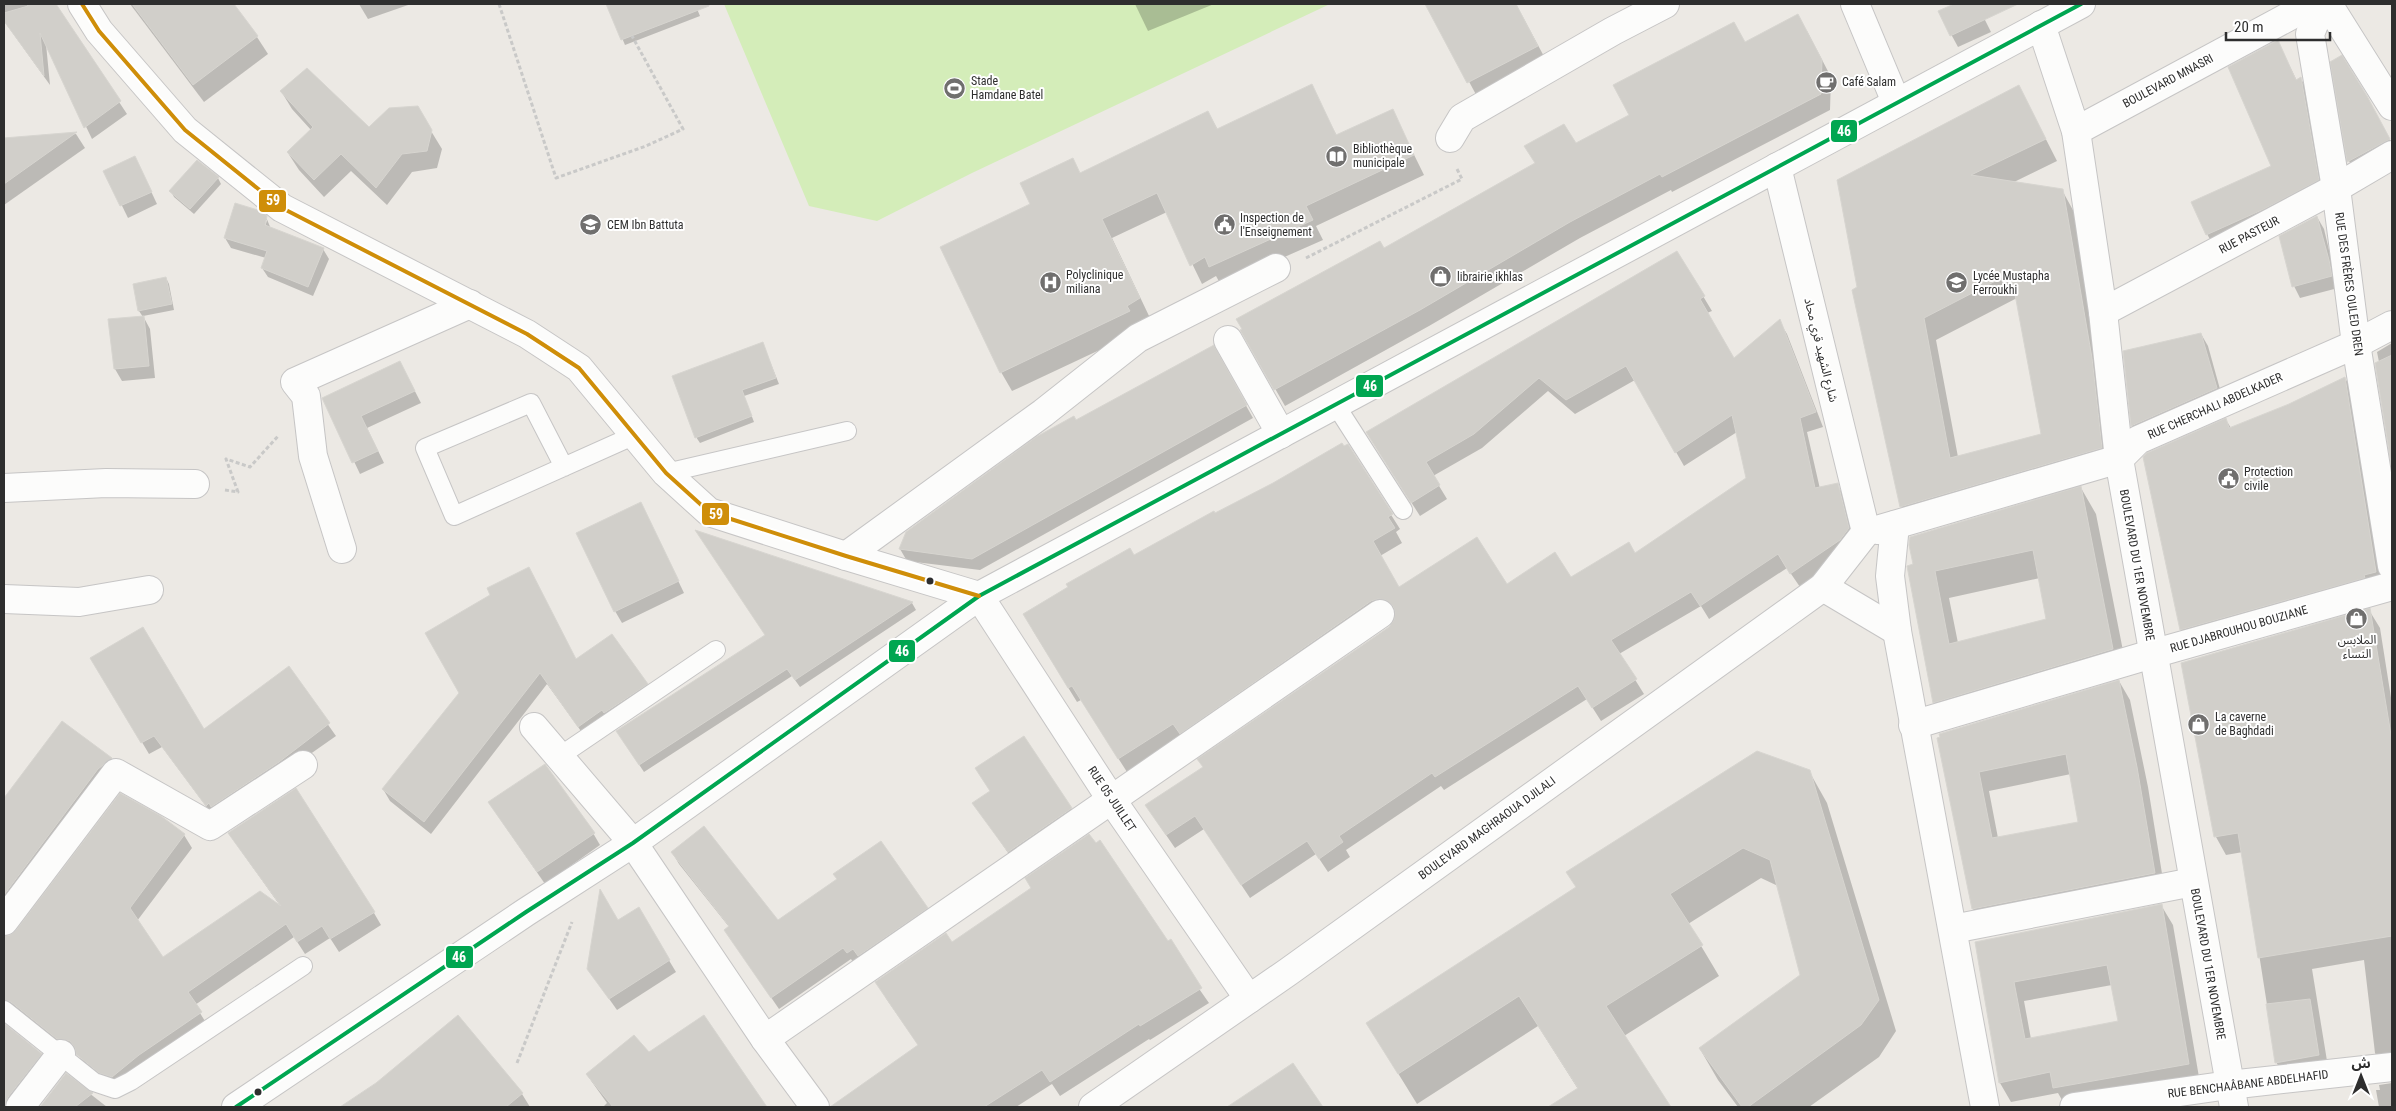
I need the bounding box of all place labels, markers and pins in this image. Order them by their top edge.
cafe icon: Café Salam [1814,70,1838,94]
place label: Stade Hamdane Batel [971,74,1043,102]
place label: Café Salam [1842,75,1896,89]
sports icon: Stade Hamdane Batel [943,76,967,100]
place label: Bibliothèque municipale [1353,142,1413,170]
library icon: Bibliothèque municipale [1325,144,1349,168]
place label: Inspection de l'Enseignement [1240,211,1312,239]
school or university icon: CEM Ibn Battuta [579,213,603,237]
public building icon: Inspection de l'Enseignement [1212,213,1236,237]
place label: CEM Ibn Battuta [607,218,684,232]
shop icon: librairie ikhlas [1429,265,1453,289]
place label: Polyclinique miliana [1066,268,1124,296]
place label: Lycée Mustapha Ferroukhi [1973,269,2050,297]
hospital icon: Polyclinique miliana [1038,270,1062,294]
place label: librairie ikhlas [1457,270,1523,284]
school or university icon: Lycée Mustapha Ferroukhi [1945,271,1969,295]
place label: Protection civile [2244,465,2293,493]
public building icon: Protection civile [2216,467,2240,491]
unlabelled marker [925,576,935,586]
shop icon: الملابس النساء [2345,607,2369,631]
place label: الملابس النساء [2338,633,2376,661]
place label: La caverne de Baghdadi [2215,710,2274,738]
shop icon: La caverne de Baghdadi [2187,712,2211,736]
unlabelled marker [253,1087,263,1097]

